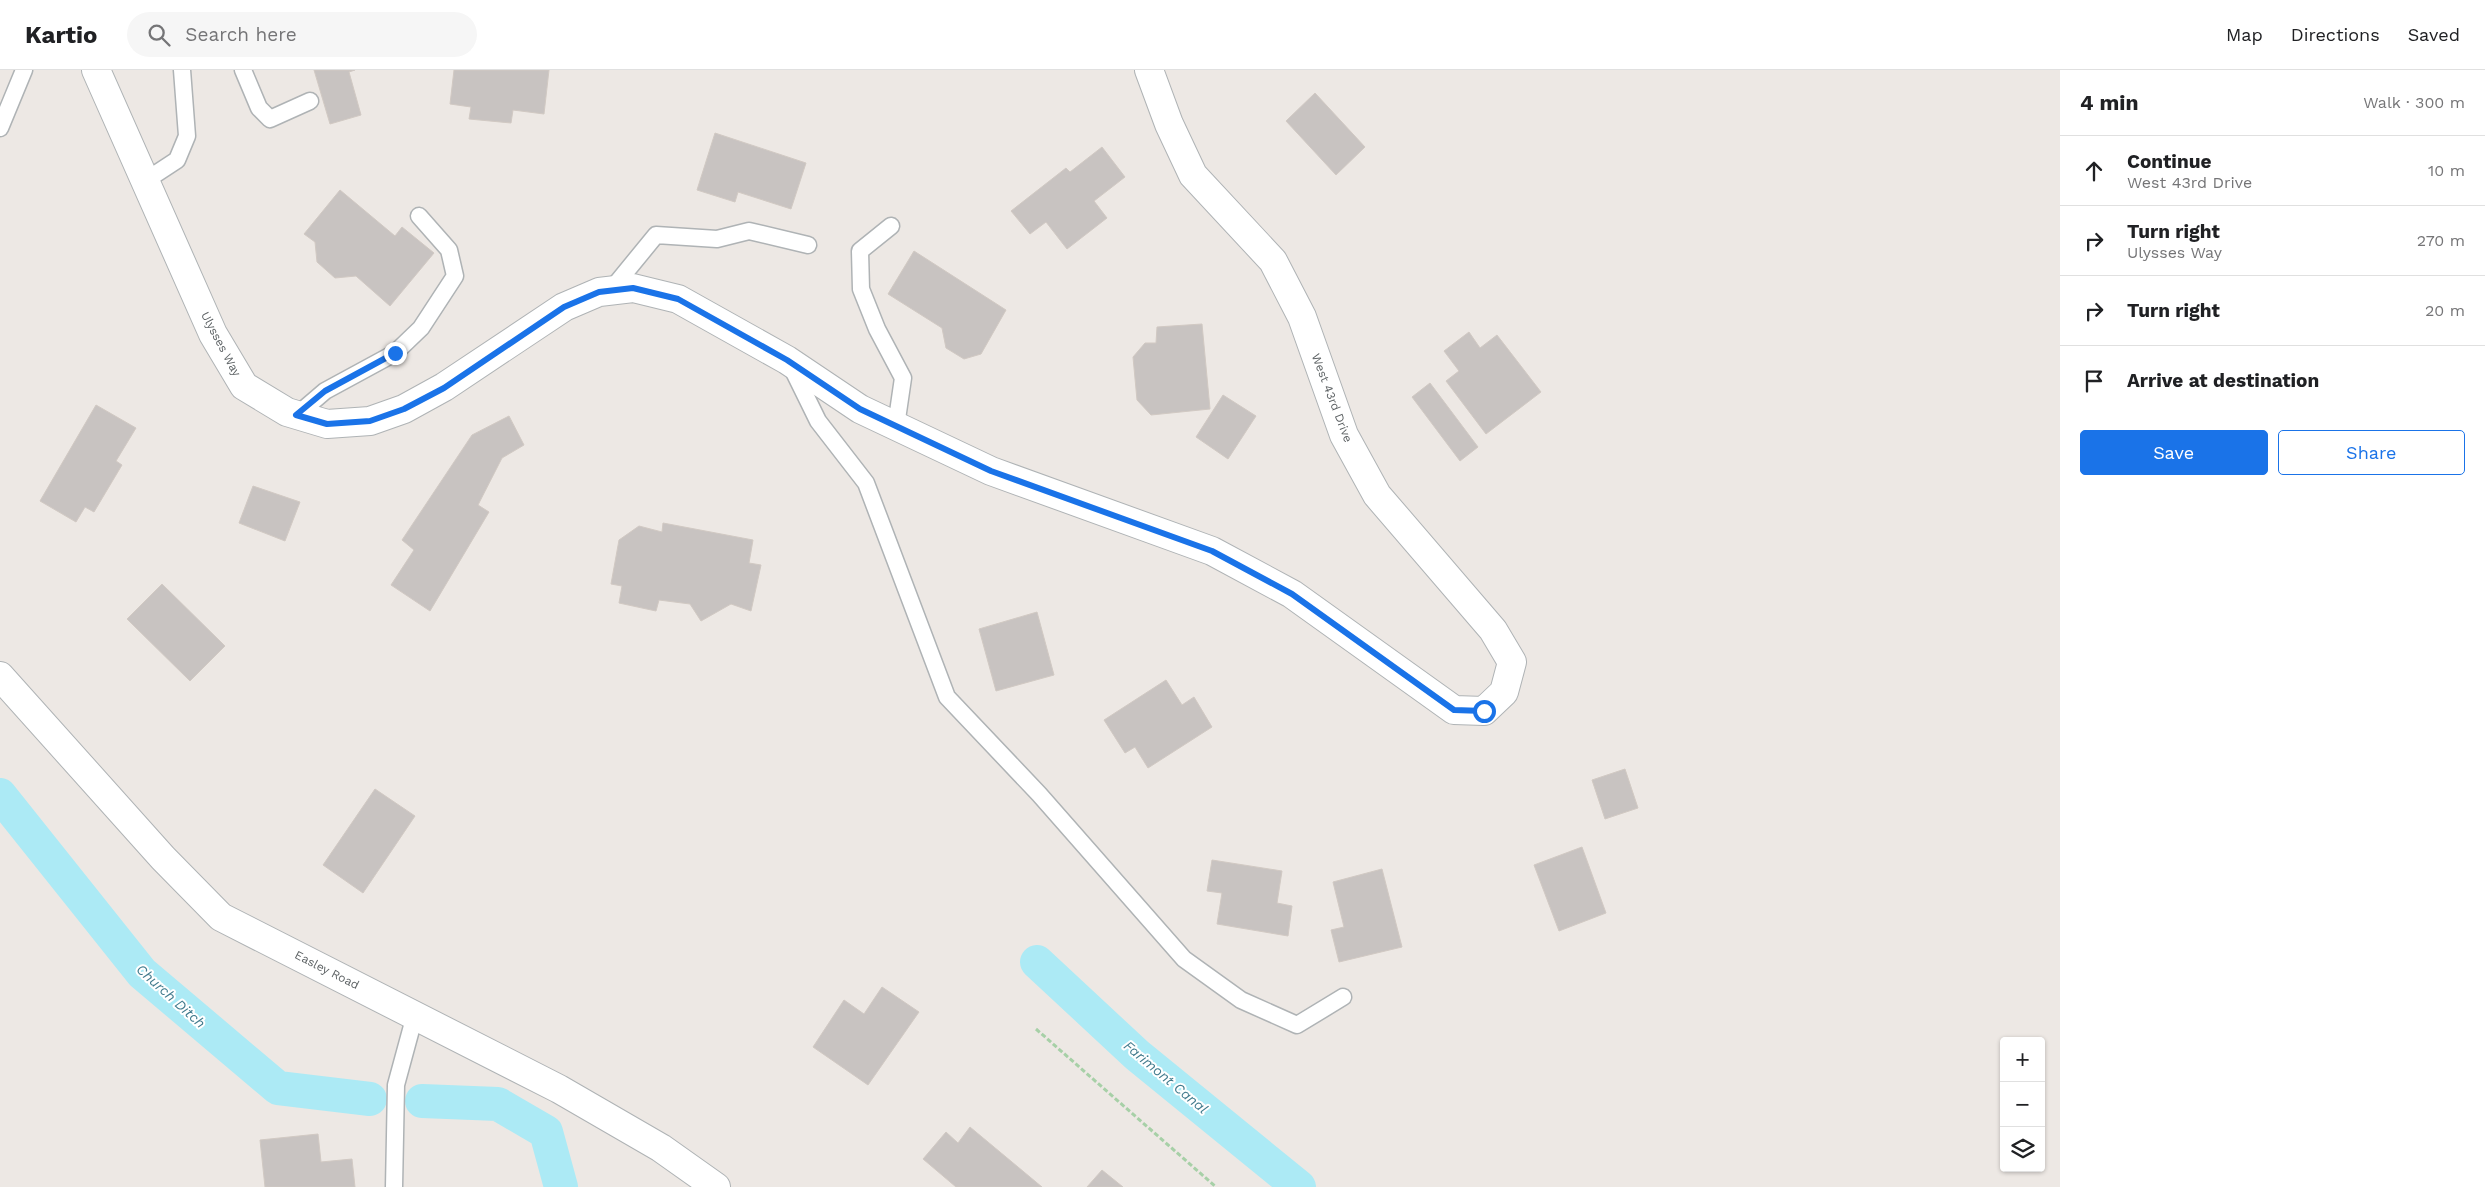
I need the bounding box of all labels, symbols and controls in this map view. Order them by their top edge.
search box [127,12,477,57]
text: Kartio [25,21,97,49]
icon: search [145,21,173,49]
text: Search here [185,23,297,46]
text: Map [2226,24,2263,45]
text: Directions [2291,24,2380,45]
text: Saved [2408,24,2460,45]
text: 4 min [2080,90,2138,115]
text: Walk · 300 m [2363,93,2465,112]
text: Continue [2127,150,2211,173]
icon: ahead [2080,157,2108,185]
text: 10 m [2428,161,2465,180]
text: West 43rd Drive [2127,173,2252,192]
text: Turn right [2127,220,2220,243]
icon: right [2080,227,2108,255]
text: 270 m [2417,231,2465,250]
text: Ulysses Way [2127,243,2222,262]
icon: right [2080,297,2108,325]
text: Turn right [2127,299,2220,322]
text: 20 m [2425,301,2465,320]
street label: Ulysses Way [198,309,244,379]
route end [384,342,407,365]
street label: West 43rd Drive [1309,352,1355,444]
icon: arrive [2080,367,2108,395]
text: Arrive at destination [2127,369,2319,392]
button: Save [2080,430,2268,475]
button: Share [2278,430,2465,475]
route start [1473,700,1496,723]
street label: Easley Road [292,948,362,992]
water label: Church Ditch [133,961,209,1031]
water label: Farimont Canal [1121,1037,1211,1117]
map controls [2000,1037,2045,1172]
button: + [2000,1037,2045,1082]
button: − [2000,1082,2045,1127]
button: layers [2000,1127,2045,1172]

